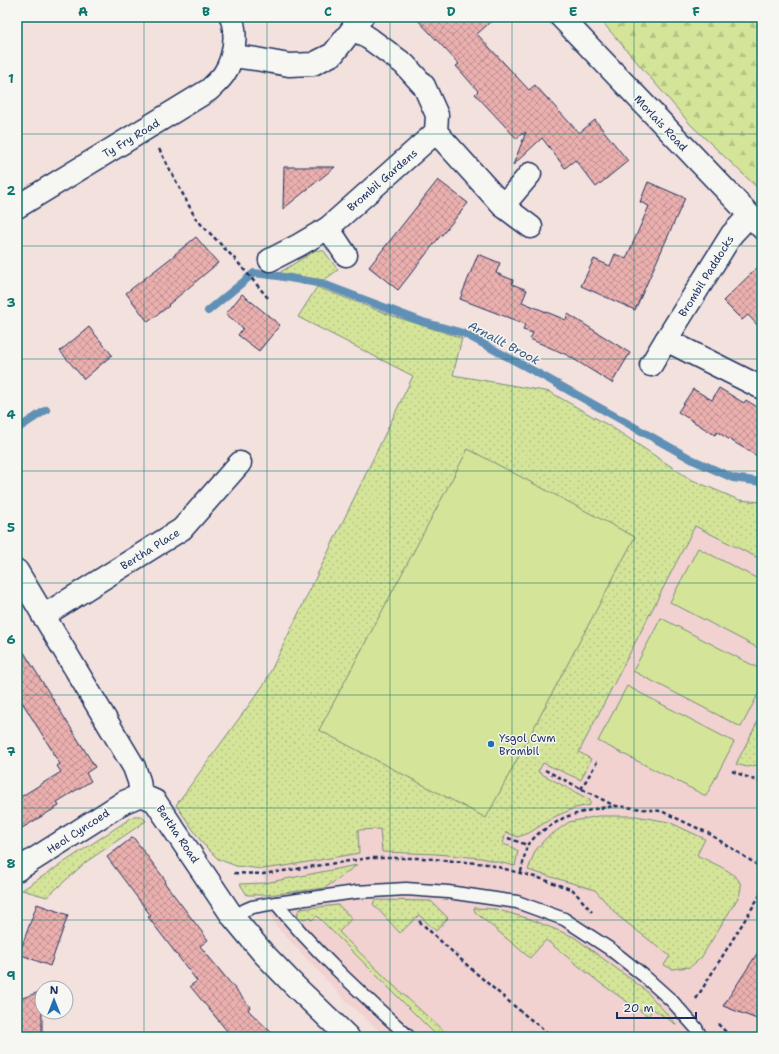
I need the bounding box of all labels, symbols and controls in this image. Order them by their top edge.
text: A [78,3,88,20]
text: B [202,3,210,20]
text: C [324,3,332,20]
text: D [446,3,456,20]
text: E [569,3,578,20]
text: F [692,3,700,20]
text: 1 [8,70,14,87]
street label: Morlais Road [631,92,691,155]
street label: Ty Fry Road [100,115,163,161]
street label: Brombil Gardens [344,146,421,215]
text: 2 [6,182,16,199]
street label: Brombil Paddocks [675,233,738,320]
text: 3 [6,294,16,311]
water label: Arnallt Brook [465,317,543,369]
text: 4 [6,406,16,423]
text: 5 [7,519,15,536]
street label: Bertha Place [118,525,183,574]
text: 6 [6,631,16,648]
place label: Ysgol Cwm Brombil [499,731,556,759]
marker: Ysgol Cwm Brombil [486,739,496,749]
text: 7 [6,743,16,760]
street label: Bertha Road [153,802,203,866]
street label: Heol Cyncoed [44,805,113,857]
text: 8 [6,855,16,872]
text: 9 [6,967,16,984]
north arrow [34,980,74,1020]
text: N [50,983,59,998]
scale bar [617,994,696,1020]
text: 20 m [623,1000,654,1016]

